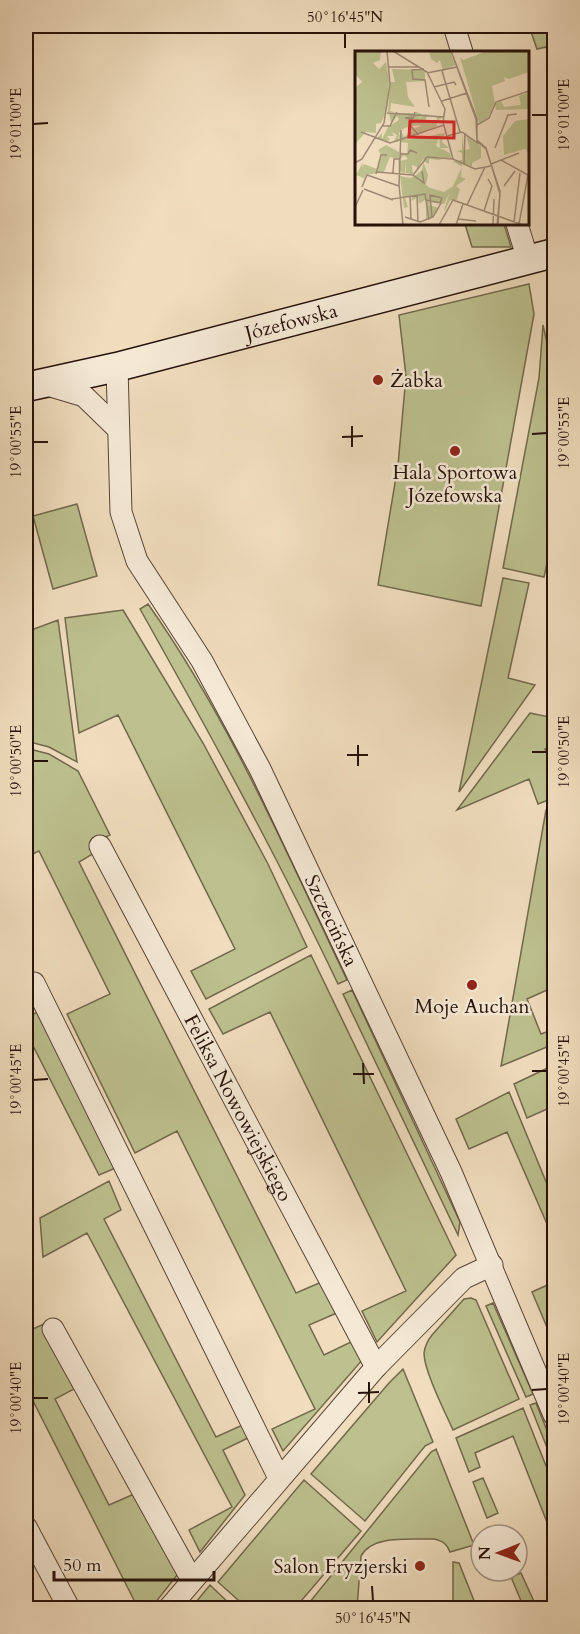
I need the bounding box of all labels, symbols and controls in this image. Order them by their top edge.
text: 50°16'45"N [307,7,383,27]
inset map [355,51,529,225]
text: 19°01'00"E [554,79,574,151]
text: 19°01'00"E [6,88,26,160]
street label: Józefowska [239,297,341,347]
place label: Żabka [390,367,443,394]
marker: Żabka [371,373,385,387]
text: 19°00'55"E [554,397,574,469]
text: 19°00'55"E [6,406,26,478]
marker: Hala Sportowa Józefowska [448,444,462,458]
place label: Hala Sportowa Józefowska [392,459,518,509]
text: 19°00'50"E [554,716,574,788]
text: 19°00'50"E [6,725,26,797]
street label: Szczecińska [298,870,365,971]
marker: Moje Auchan [465,978,479,992]
place label: Moje Auchan [414,993,530,1020]
street label: Feliksa Nowowiejskiego [178,1009,299,1206]
text: 19°00'45"E [554,1035,574,1107]
text: 19°00'45"E [6,1044,26,1116]
text: 19°00'40"E [554,1353,574,1425]
text: 19°00'40"E [6,1362,26,1434]
north arrow [469,1523,529,1583]
scale bar [54,1544,214,1582]
text: N [474,1546,496,1560]
text: 50 m [63,1553,102,1578]
place label: Salon Fryzjerski [273,1553,408,1580]
marker: Salon Fryzjerski [413,1559,427,1573]
text: 50°16'45"N [335,1608,411,1628]

